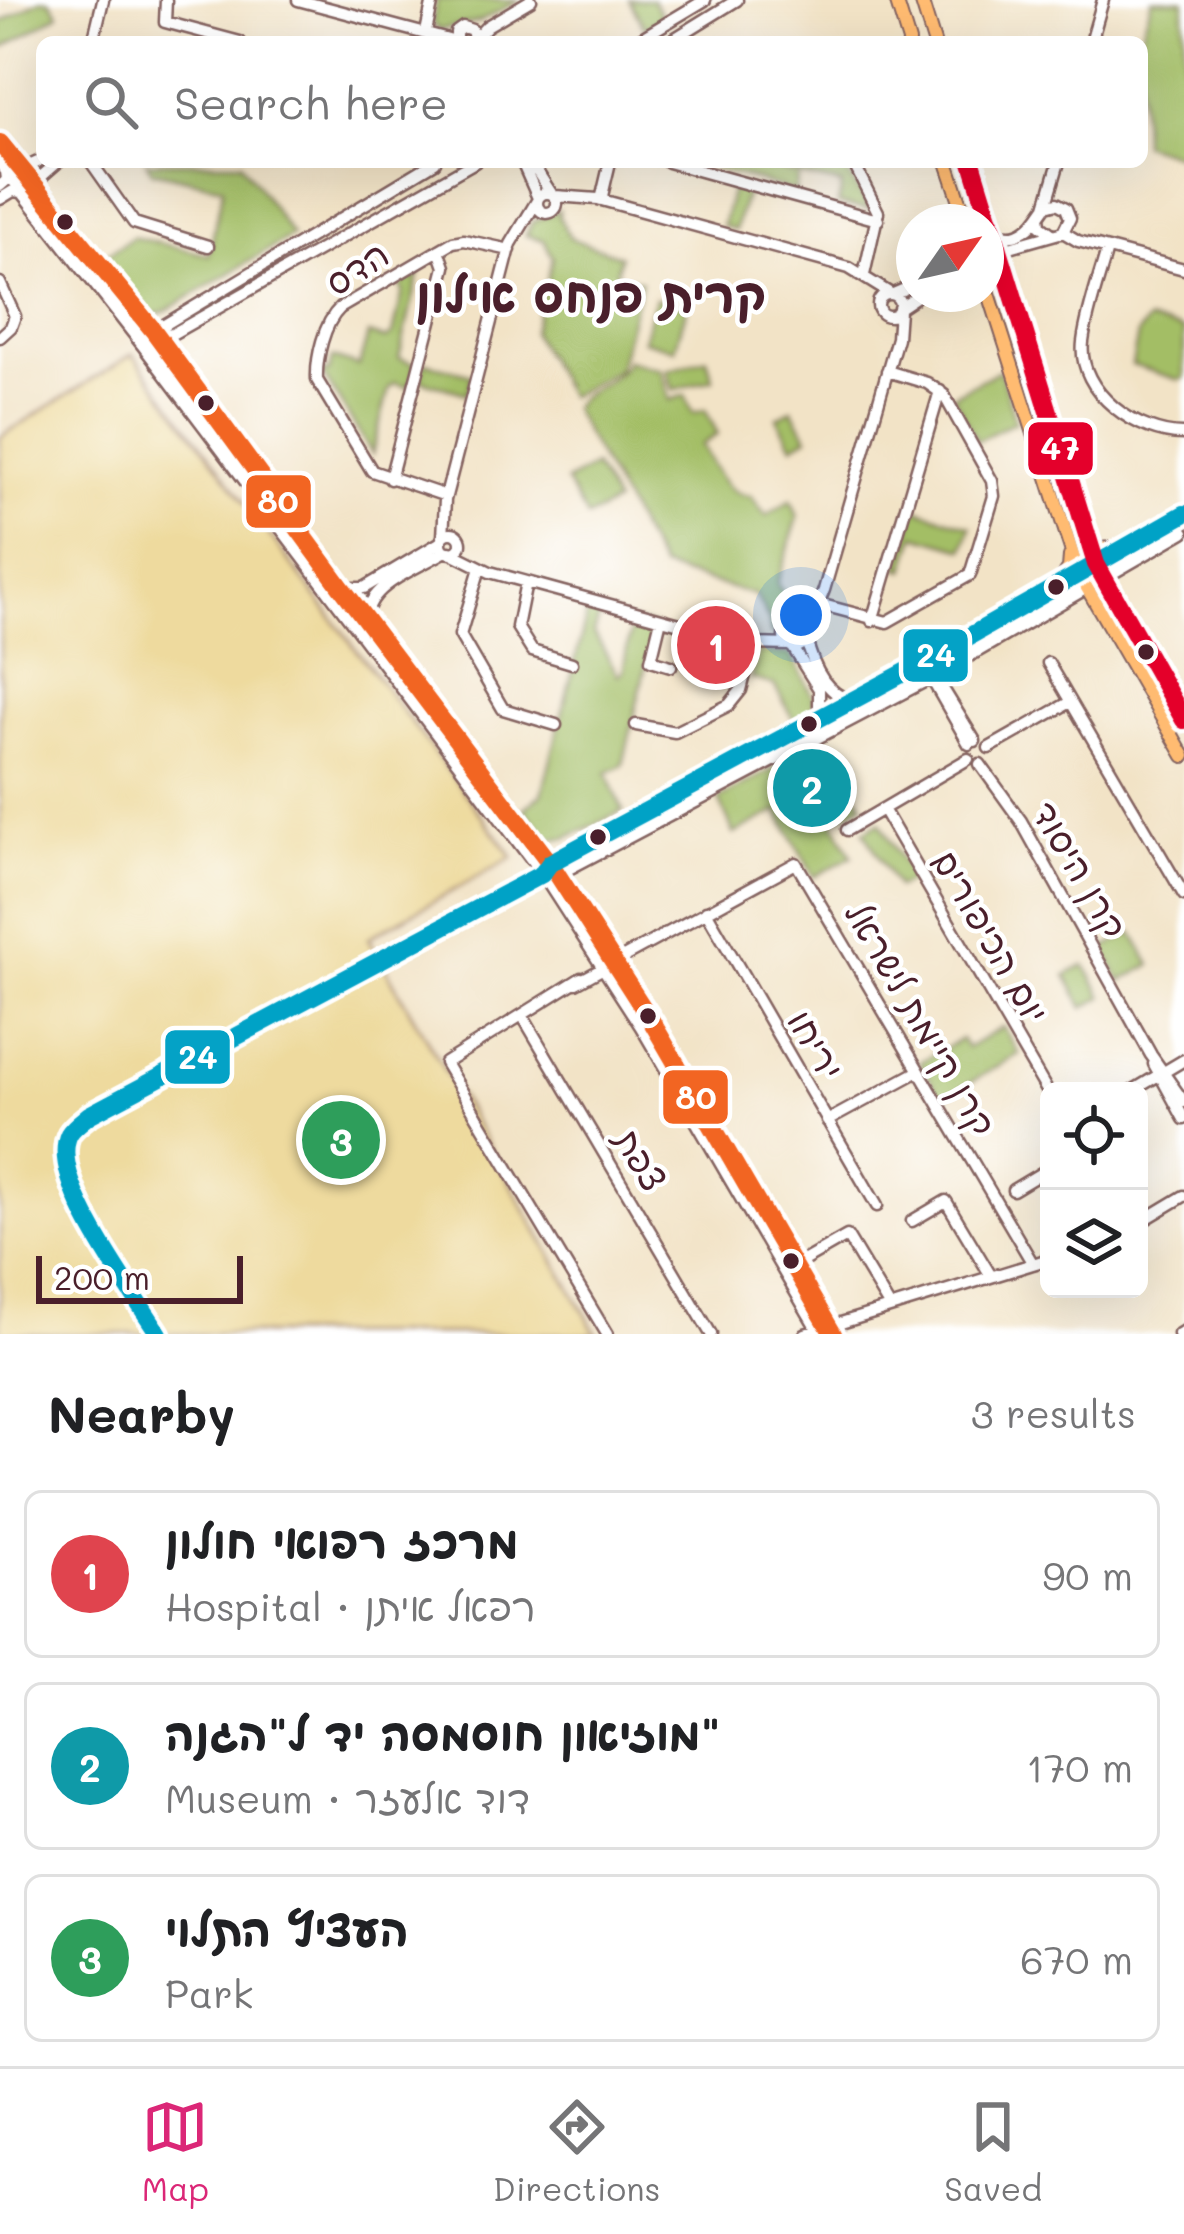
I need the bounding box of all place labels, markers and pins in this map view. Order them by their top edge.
unlabelled marker [54,211,76,233]
unlabelled marker [195,392,217,414]
unlabelled marker [1045,576,1067,598]
pin: 1 [677,600,755,690]
unlabelled marker [1135,641,1157,663]
unlabelled marker [798,713,820,735]
pin: 2 [773,743,851,833]
unlabelled marker [587,826,609,848]
unlabelled marker [637,1005,659,1027]
pin: 3 [302,1095,380,1185]
unlabelled marker [780,1250,802,1272]

